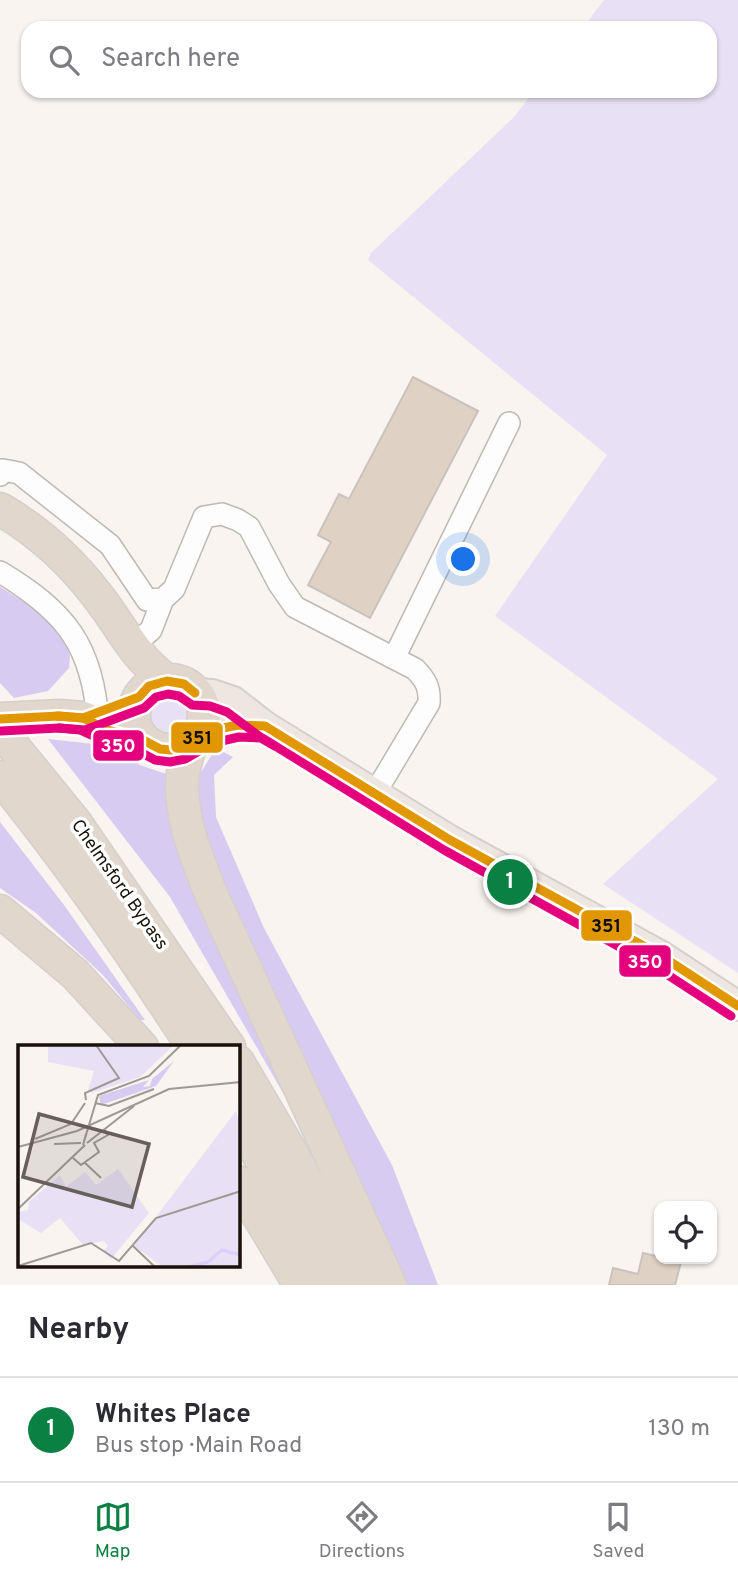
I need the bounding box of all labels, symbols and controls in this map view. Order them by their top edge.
search box [21,21,717,98]
icon: search [45,41,83,79]
text: Search here [101,43,240,76]
your location [446,542,480,576]
line badge: 351 [170,721,224,754]
text: 351 [182,727,212,751]
line badge: 350 [92,729,145,762]
text: 350 [100,735,136,759]
street label: Chelmsford Bypass [65,815,173,955]
pin: 1 [487,856,533,908]
line badge: 351 [580,909,633,942]
text: 351 [591,915,621,939]
line badge: 350 [618,944,672,978]
text: 350 [627,951,663,975]
inset map [18,1045,240,1268]
map controls [654,1201,717,1264]
button: locate [654,1201,717,1264]
text: Nearby [28,1312,129,1349]
text: Whites Place [95,1399,251,1432]
text: 1 [46,1415,56,1444]
text: 130 m [648,1415,710,1444]
text: Bus stop · Main Road [95,1432,302,1461]
tab: Map [94,1498,132,1564]
tab: Directions [319,1498,405,1564]
tab: Saved [592,1498,644,1564]

